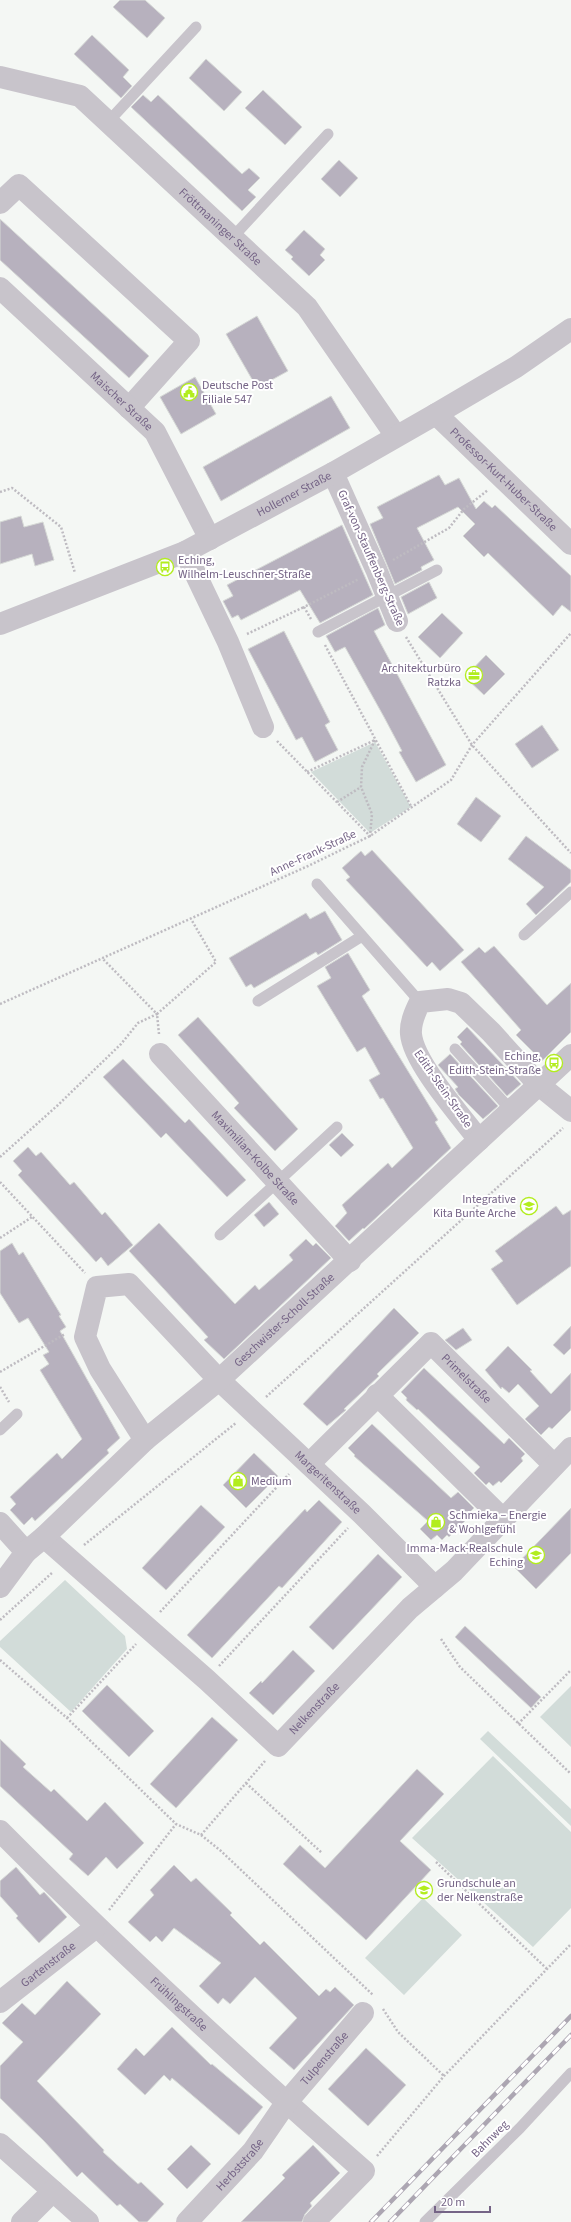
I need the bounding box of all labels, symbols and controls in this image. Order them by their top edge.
street label: Fröttmaninger Straße [175,184,266,269]
street label: Maischer Straße [86,367,157,435]
place label: Deutsche Post Filiale 547 [202,377,273,408]
public building icon: Deutsche Post Filiale 547 [179,382,199,402]
street label: Professor-Kurt-Huber-Straße [446,423,561,535]
street label: Hollerner Straße [253,467,334,521]
street label: Graf-von-Stauffenberg-Straße [333,487,409,629]
place label: Eching, Wilhelm-Leuschner-Straße [178,552,311,583]
bus stop icon: Eching, Wilhelm-Leuschner-Straße [155,557,175,577]
place label: Architekturbüro Ratzka [381,660,461,691]
office icon: Architekturbüro Ratzka [464,665,484,685]
street label: Anne-Frank-Straße [267,826,359,880]
street label: Edith-Stein-Straße [410,1046,476,1132]
place label: Eching, Edith-Stein-Straße [449,1048,541,1079]
bus stop icon: Eching, Edith-Stein-Straße [544,1053,564,1073]
street label: Maximilian-Kolbe Straße [208,1107,303,1209]
place label: Integrative Kita Bunte Arche [433,1191,516,1222]
school or university icon: Integrative Kita Bunte Arche [519,1196,539,1216]
street label: Geschwister-Scholl-Straße [230,1269,338,1371]
street label: Primelstraße [438,1350,496,1407]
street label: Margeritenstraße [291,1447,365,1518]
shop icon: Medium [228,1471,248,1491]
place label: Medium [251,1473,292,1490]
place label: Schmieka – Energie & Wohlgefühl [449,1507,547,1538]
shop icon: Schmieka – Energie & Wohlgefühl [426,1512,446,1532]
place label: Imma-Mack-Realschule Eching [407,1540,523,1571]
school or university icon: Imma-Mack-Realschule Eching [526,1545,546,1565]
street label: Nelkenstraße [285,1678,343,1738]
place label: Grundschule an der Nelkenstraße [437,1875,523,1906]
school or university icon: Grundschule an der Nelkenstraße [414,1880,434,1900]
street label: Gartenstraße [17,1937,79,1991]
street label: Frühlingstraße [146,1973,212,2035]
street label: Tulpenstraße [296,2028,352,2089]
street label: Bahnweg [467,2116,513,2162]
street label: Herbststraße [212,2135,268,2194]
scale bar [435,2188,490,2214]
text: 20 m [441,2194,465,2211]

